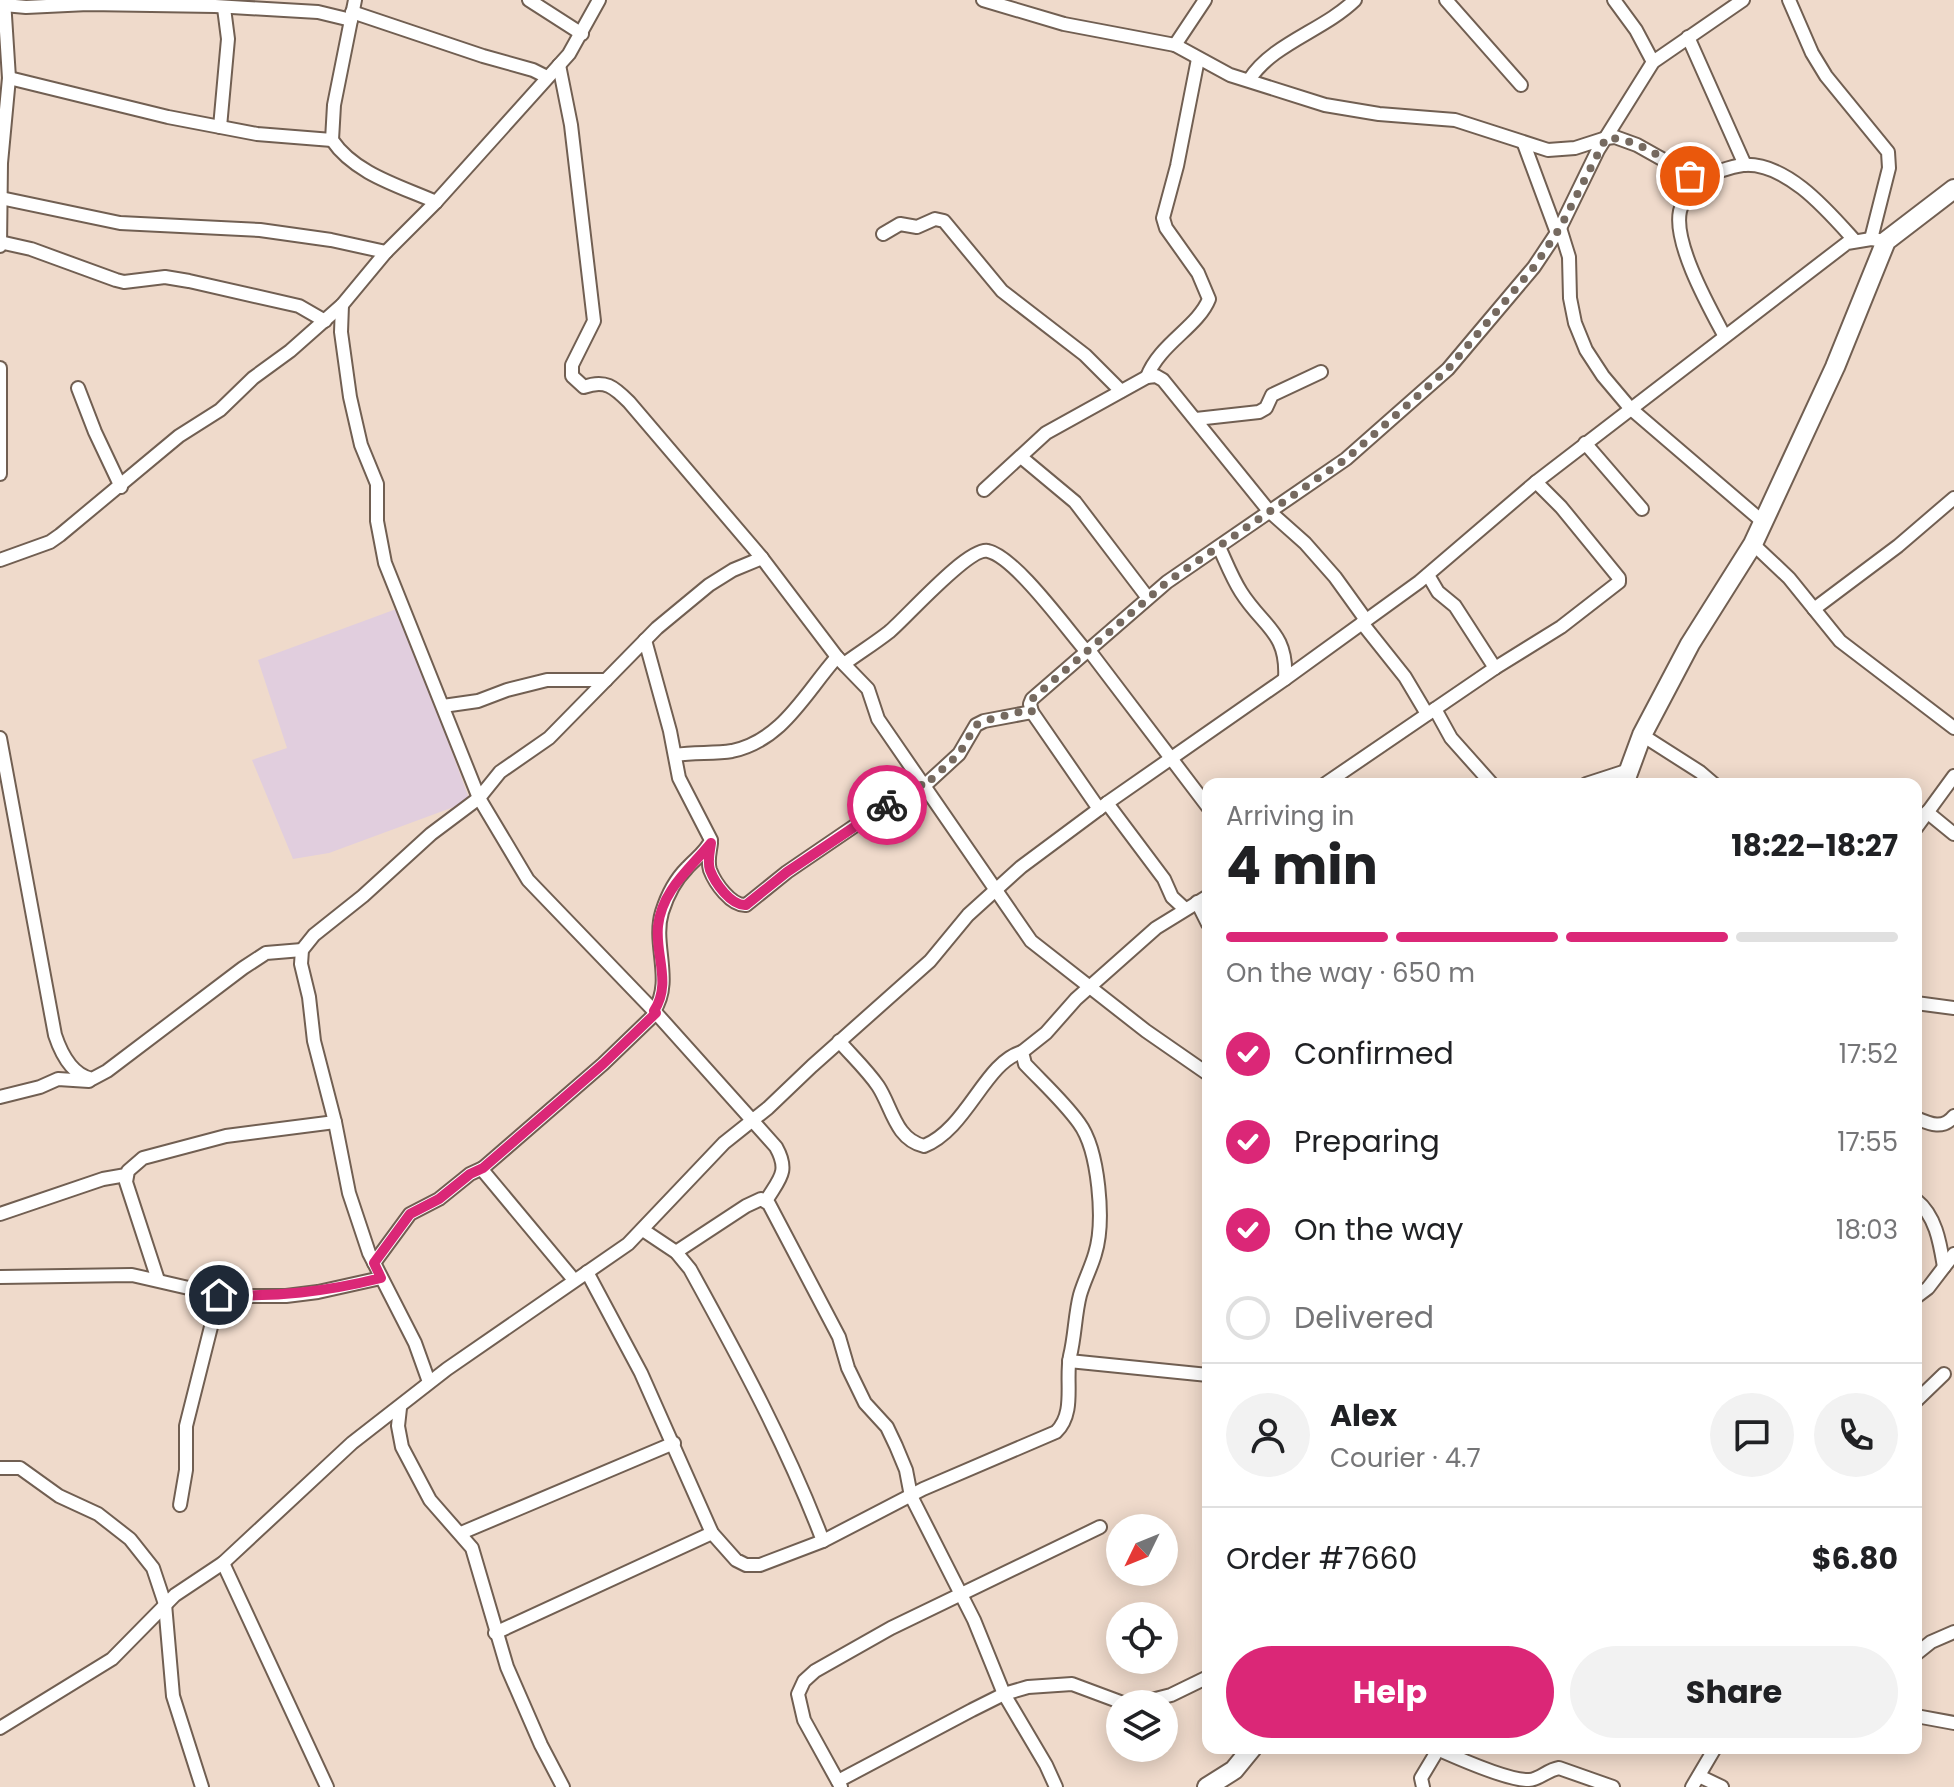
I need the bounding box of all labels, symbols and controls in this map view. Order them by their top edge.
pin [1656,142,1724,210]
icon: bag [1668,154,1712,198]
courier [847,765,927,845]
icon: bike [865,783,909,827]
text: Arriving in [1226,798,1355,834]
text: 18:22–18:27 [1731,824,1898,867]
text: 4 min [1226,829,1378,902]
text: On the way · 650 m [1226,955,1475,991]
icon: check [1226,1032,1270,1076]
text: Confirmed [1294,1032,1454,1075]
text: 17:52 [1839,1036,1898,1072]
icon: check [1226,1120,1270,1164]
text: Preparing [1294,1120,1440,1163]
text: 17:55 [1837,1124,1898,1160]
icon: check [1226,1208,1270,1252]
text: On the way [1294,1208,1463,1251]
text: 18:03 [1836,1212,1898,1248]
pin [185,1261,253,1329]
icon: home [197,1273,241,1317]
text: Delivered [1294,1296,1434,1339]
button: person [1226,1393,1310,1477]
button: chat [1710,1393,1794,1477]
button: phone [1814,1393,1898,1477]
text: Alex [1330,1394,1397,1437]
text: Courier · 4.7 [1330,1440,1481,1476]
north arrow [1106,1514,1178,1586]
map controls [1106,1514,1178,1762]
text: Order #7660 [1226,1537,1417,1580]
text: $6.80 [1812,1537,1898,1580]
button: locate [1106,1602,1178,1674]
button: Help [1226,1646,1554,1738]
button: Share [1570,1646,1898,1738]
button: layers [1106,1690,1178,1762]

